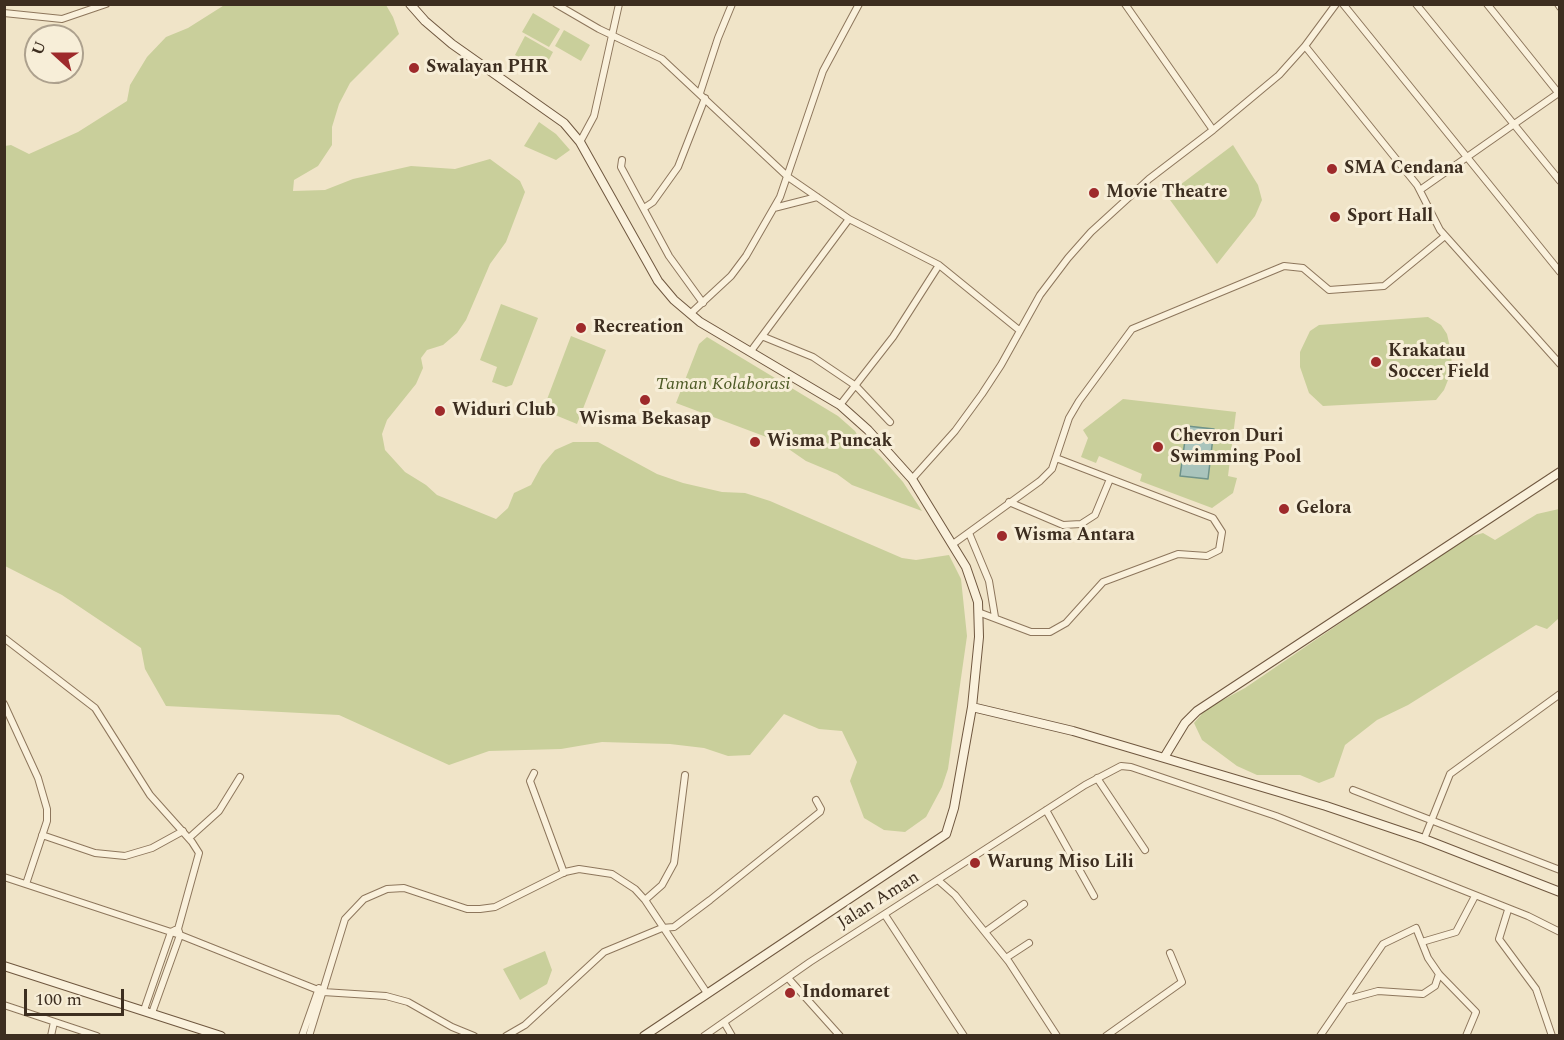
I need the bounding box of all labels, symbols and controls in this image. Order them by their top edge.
north arrow [24,24,84,84]
text: U [25,38,53,59]
place label: Swalayan PHR [426,57,548,79]
marker: Swalayan PHR [407,61,421,75]
place label: SMA Cendana [1344,158,1464,180]
marker: SMA Cendana [1325,162,1339,176]
place label: Movie Theatre [1106,182,1227,204]
marker: Movie Theatre [1087,186,1101,200]
place label: Sport Hall [1347,206,1433,228]
marker: Sport Hall [1328,210,1342,224]
place label: Recreation [593,317,684,339]
marker: Recreation [574,321,588,335]
place label: Krakatau Soccer Field [1388,341,1490,384]
marker: Krakatau Soccer Field [1369,355,1383,369]
park label: Taman Kolaborasi [656,374,790,396]
marker: Wisma Bekasap [638,393,652,407]
place label: Widuri Club [452,400,556,422]
marker: Widuri Club [433,404,447,418]
place label: Wisma Bekasap [579,409,711,431]
place label: Chevron Duri Swimming Pool [1170,426,1301,468]
place label: Wisma Puncak [767,431,892,453]
marker: Wisma Puncak [748,435,762,449]
marker: Chevron Duri Swimming Pool [1151,440,1165,454]
place label: Gelora [1296,498,1351,520]
marker: Gelora [1277,502,1291,516]
place label: Wisma Antara [1014,525,1135,547]
marker: Wisma Antara [995,529,1009,543]
place label: Warung Miso Lili [987,852,1134,874]
marker: Warung Miso Lili [968,856,982,870]
street label: Jalan Aman [834,867,924,935]
scale bar [27,977,128,1015]
place label: Indomaret [802,982,890,1004]
text: 100 m [35,986,82,1013]
marker: Indomaret [783,986,797,1000]

